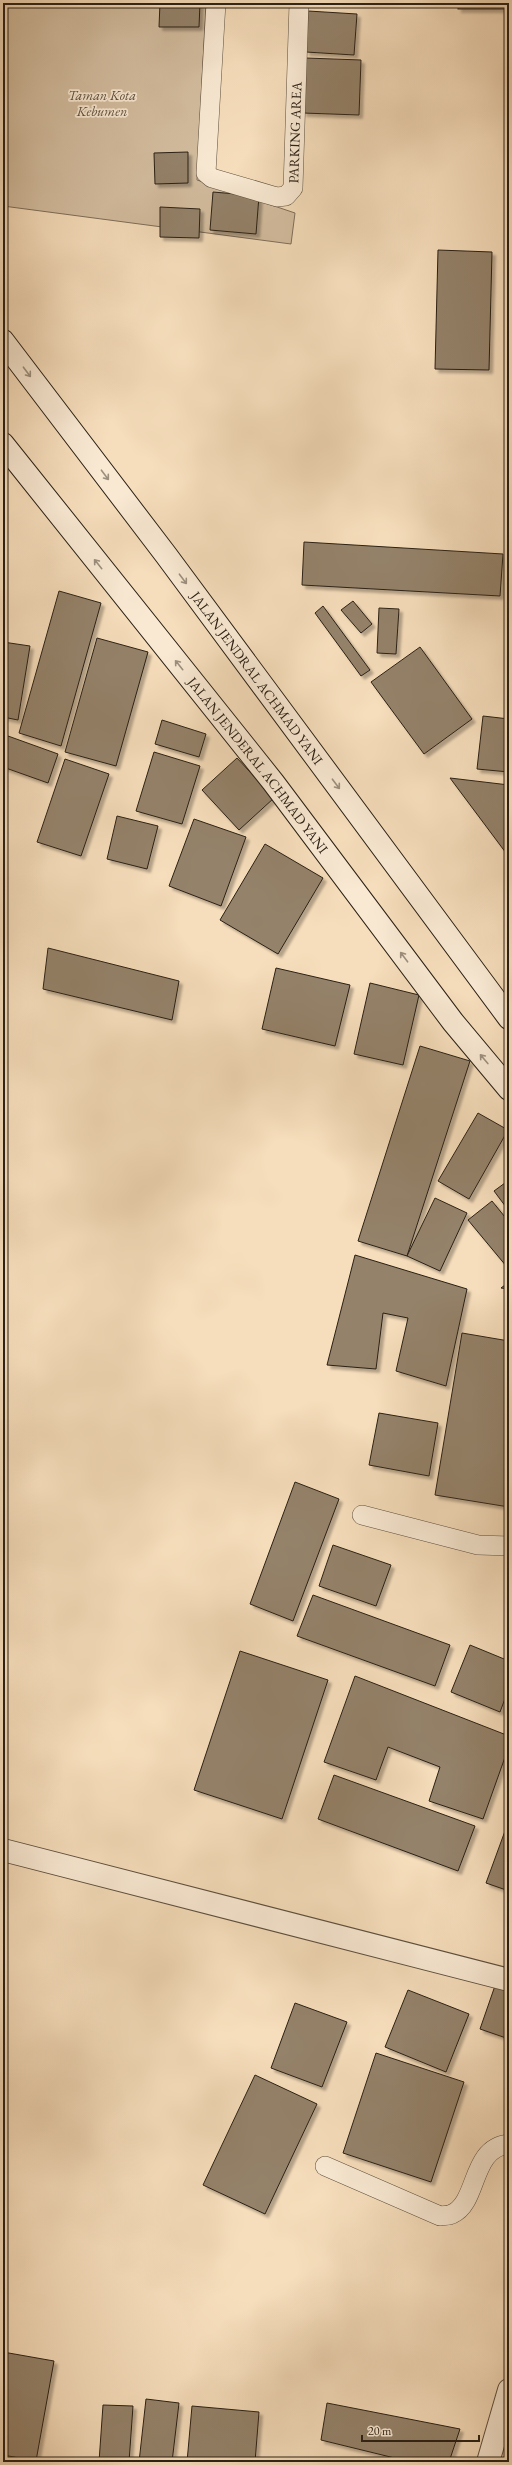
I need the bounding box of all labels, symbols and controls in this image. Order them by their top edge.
street label: PARKING AREA [284,81,305,184]
park label: Taman Kota Kebumen [68,86,136,120]
one-way arrow [22,366,31,377]
one-way arrow [101,470,109,481]
one-way arrow [94,558,103,569]
one-way arrow [179,573,188,584]
street label: JALAN JENDRAL ACHMAD YANI [186,587,327,768]
one-way arrow [175,660,184,671]
street label: JALAN JENDERAL ACHMAD YANI [183,672,332,857]
one-way arrow [332,779,340,790]
one-way arrow [400,951,408,962]
one-way arrow [479,1054,488,1064]
scale bar [362,2417,479,2443]
text: 20 m [368,2423,392,2439]

